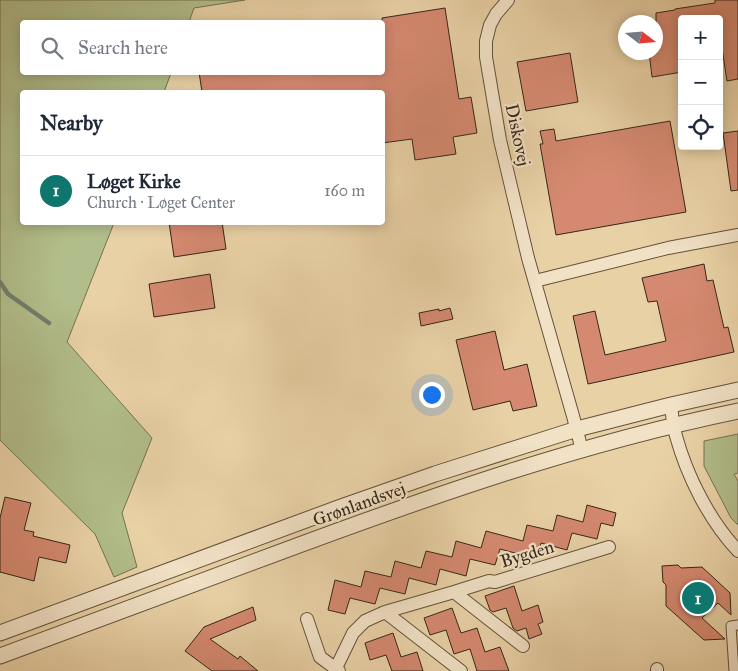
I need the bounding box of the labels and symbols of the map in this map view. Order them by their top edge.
north arrow [618,15,663,60]
street label: Diskovej [501,102,535,168]
your location [419,382,445,408]
street label: Grønlandsvej [310,477,408,531]
street label: Bygden [498,535,557,574]
pin: 1 [682,579,714,617]

